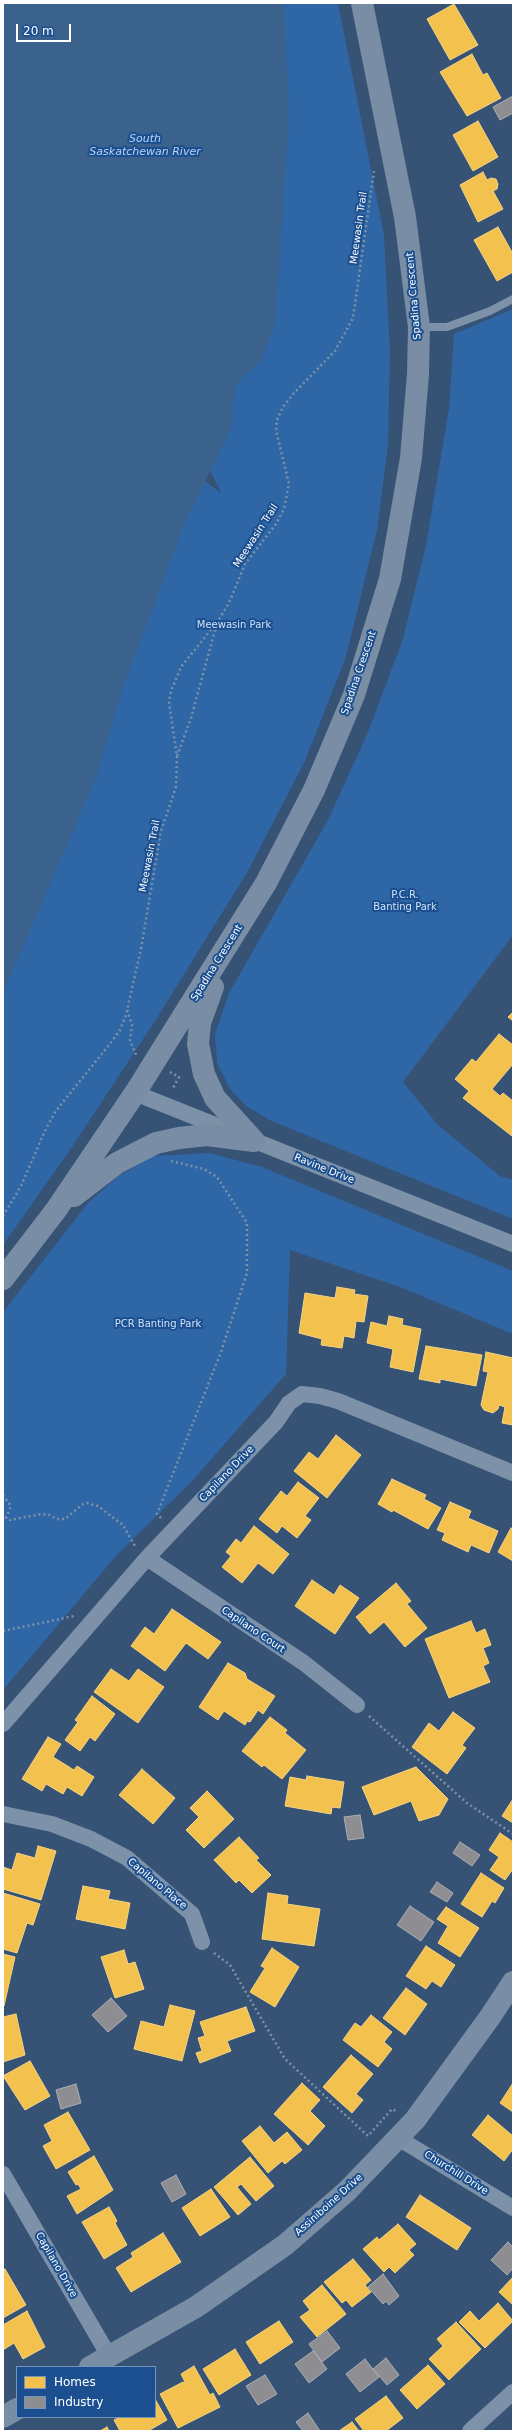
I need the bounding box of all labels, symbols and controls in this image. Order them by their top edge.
scale bar [18,16,73,42]
text: 20 m [23,24,54,38]
water label: South Saskatchewan River [89,132,201,158]
street label: Meewasin Trail [348,191,370,265]
street label: Spadina Crescent [404,252,424,340]
street label: Meewasin Trail [231,502,281,570]
park label: Meewasin Park [197,619,271,631]
street label: Spadina Crescent [339,630,379,716]
street label: Meewasin Trail [137,819,163,893]
park label: P.C.R. Banting Park [373,889,437,912]
street label: Spadina Crescent [189,923,245,1003]
street label: Ravine Drive [292,1151,356,1187]
park label: PCR Banting Park [115,1318,201,1330]
street label: Capilano Drive [197,1443,257,1505]
street label: Capilano Court [219,1604,287,1656]
street label: Capilano Place [125,1856,189,1912]
street label: Churchill Drive [422,2148,490,2198]
street label: Assiniboine Drive [293,2172,365,2238]
street label: Capilano Drive [32,2230,80,2300]
legend [16,2366,156,2418]
text: Homes [54,2375,96,2389]
text: Industry [54,2395,103,2409]

